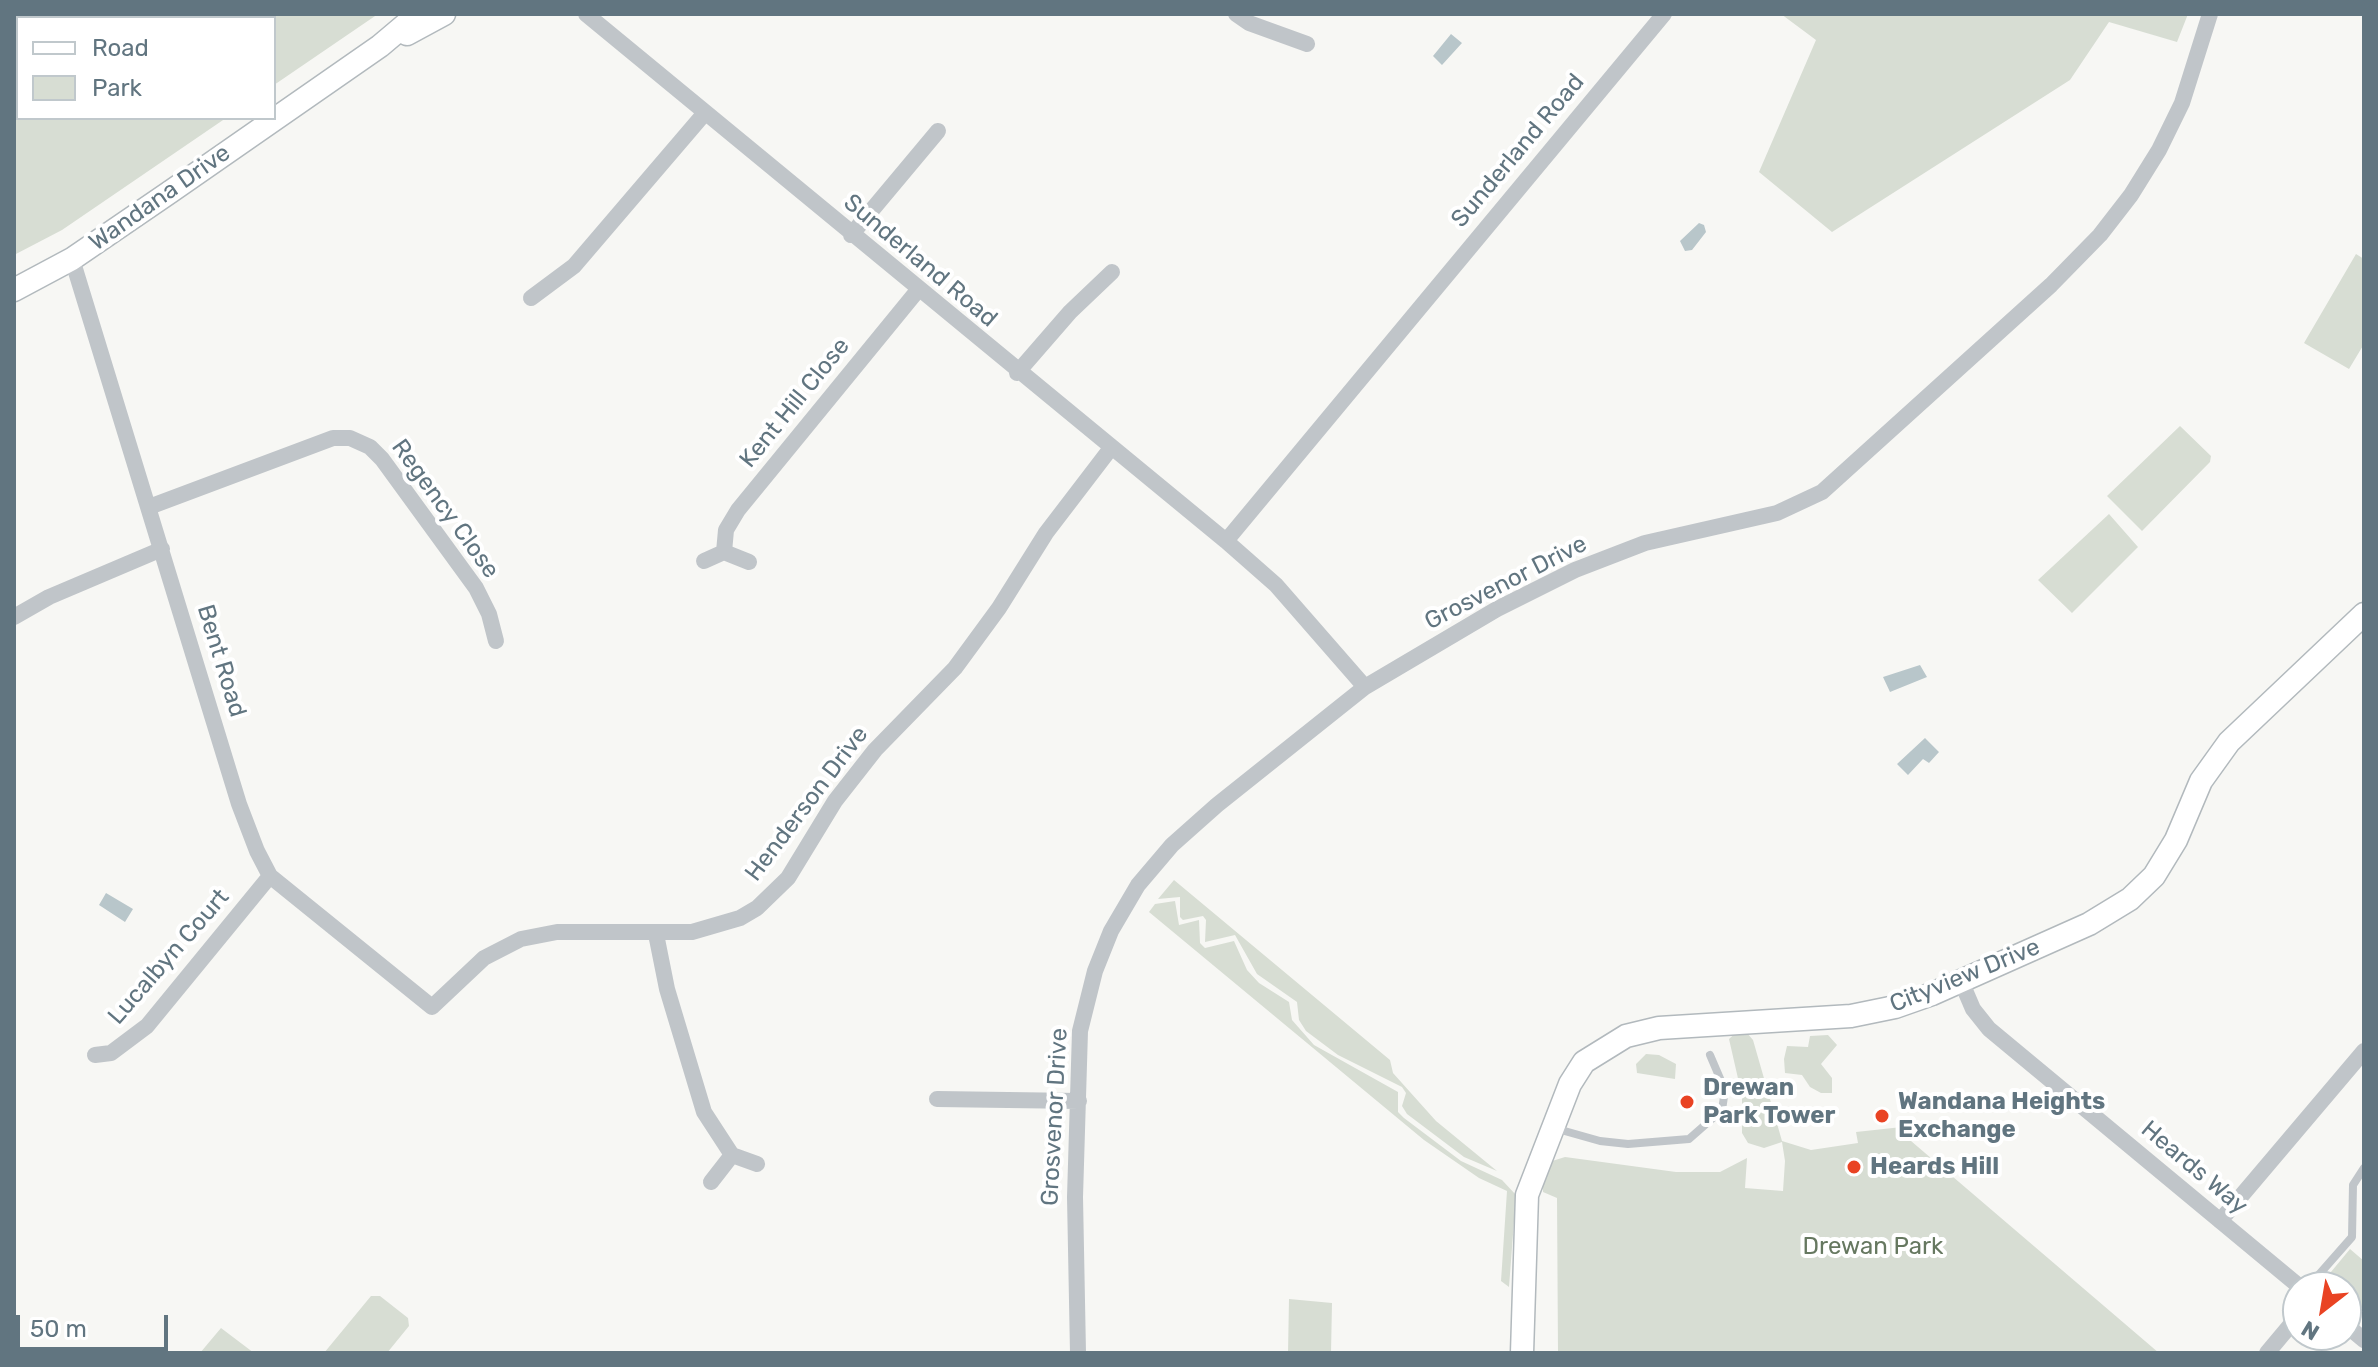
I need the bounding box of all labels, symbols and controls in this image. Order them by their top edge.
legend [16,16,276,120]
text: Road [92,34,149,62]
street label: Sunderland Road [1445,68,1591,234]
text: Park [92,74,142,102]
street label: Wandana Drive [84,139,236,257]
street label: Sunderland Road [837,188,1003,334]
street label: Kent Hill Close [734,332,856,474]
street label: Regency Close [385,434,505,584]
street label: Grosvenor Drive [1420,530,1592,636]
street label: Bent Road [190,601,252,721]
street label: Henderson Drive [739,721,875,887]
street label: Lucalbyn Court [102,883,236,1031]
street label: Cityview Drive [1886,933,2044,1019]
street label: Grosvenor Drive [1036,1027,1074,1207]
place label: Drewan Park Tower [1703,1074,1835,1130]
place label: Wandana Heights Exchange [1898,1088,2105,1144]
marker: Drewan Park Tower [1678,1093,1696,1111]
marker: Wandana Heights Exchange [1873,1107,1891,1125]
street label: Heards Way [2135,1115,2253,1221]
place label: Heards Hill [1870,1153,1999,1181]
marker: Heards Hill [1845,1158,1863,1176]
park label: Drewan Park [1802,1233,1944,1261]
north arrow [2282,1271,2362,1351]
scale bar [20,1299,172,1349]
text: 50 m [30,1315,87,1343]
text: N [2297,1315,2324,1346]

